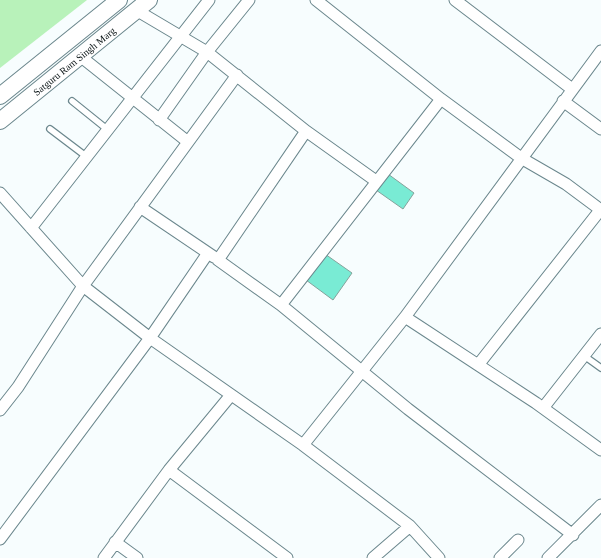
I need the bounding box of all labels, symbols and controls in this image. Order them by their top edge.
street label: Satguru Ram Singh Marg [31,25,118,98]

